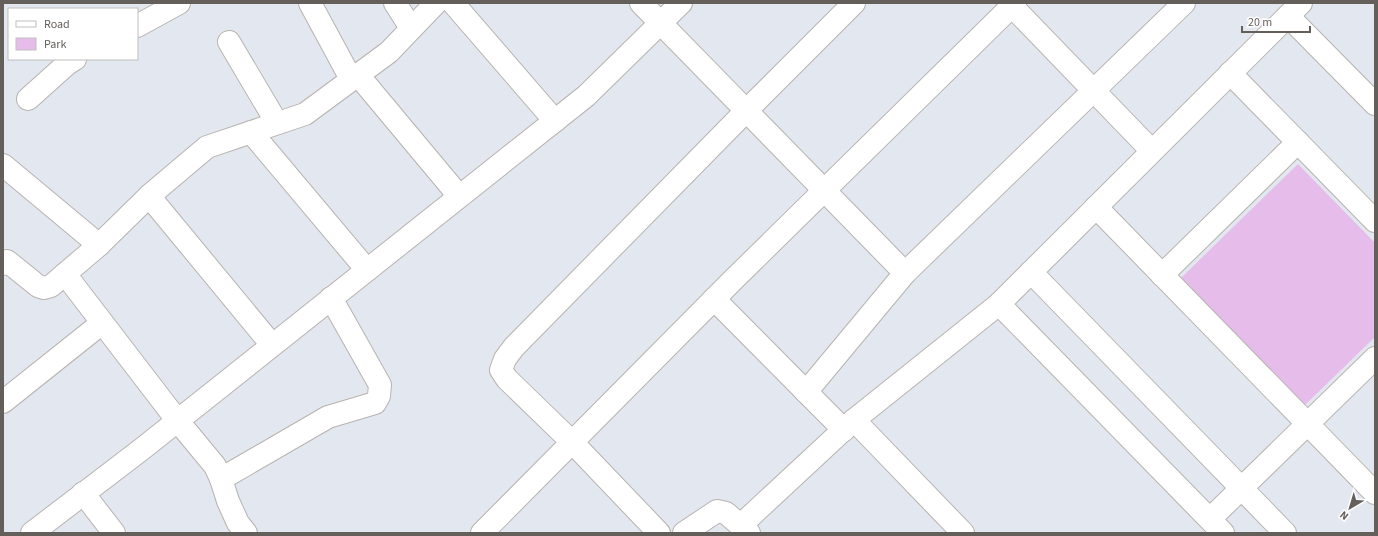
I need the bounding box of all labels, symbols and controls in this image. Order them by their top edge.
legend [8,8,138,60]
scale bar [1242,8,1310,34]
text: 20 m [1248,14,1272,31]
text: Road [44,16,70,33]
text: Park [44,36,66,53]
north arrow [1330,488,1370,528]
text: N [1337,507,1352,524]

